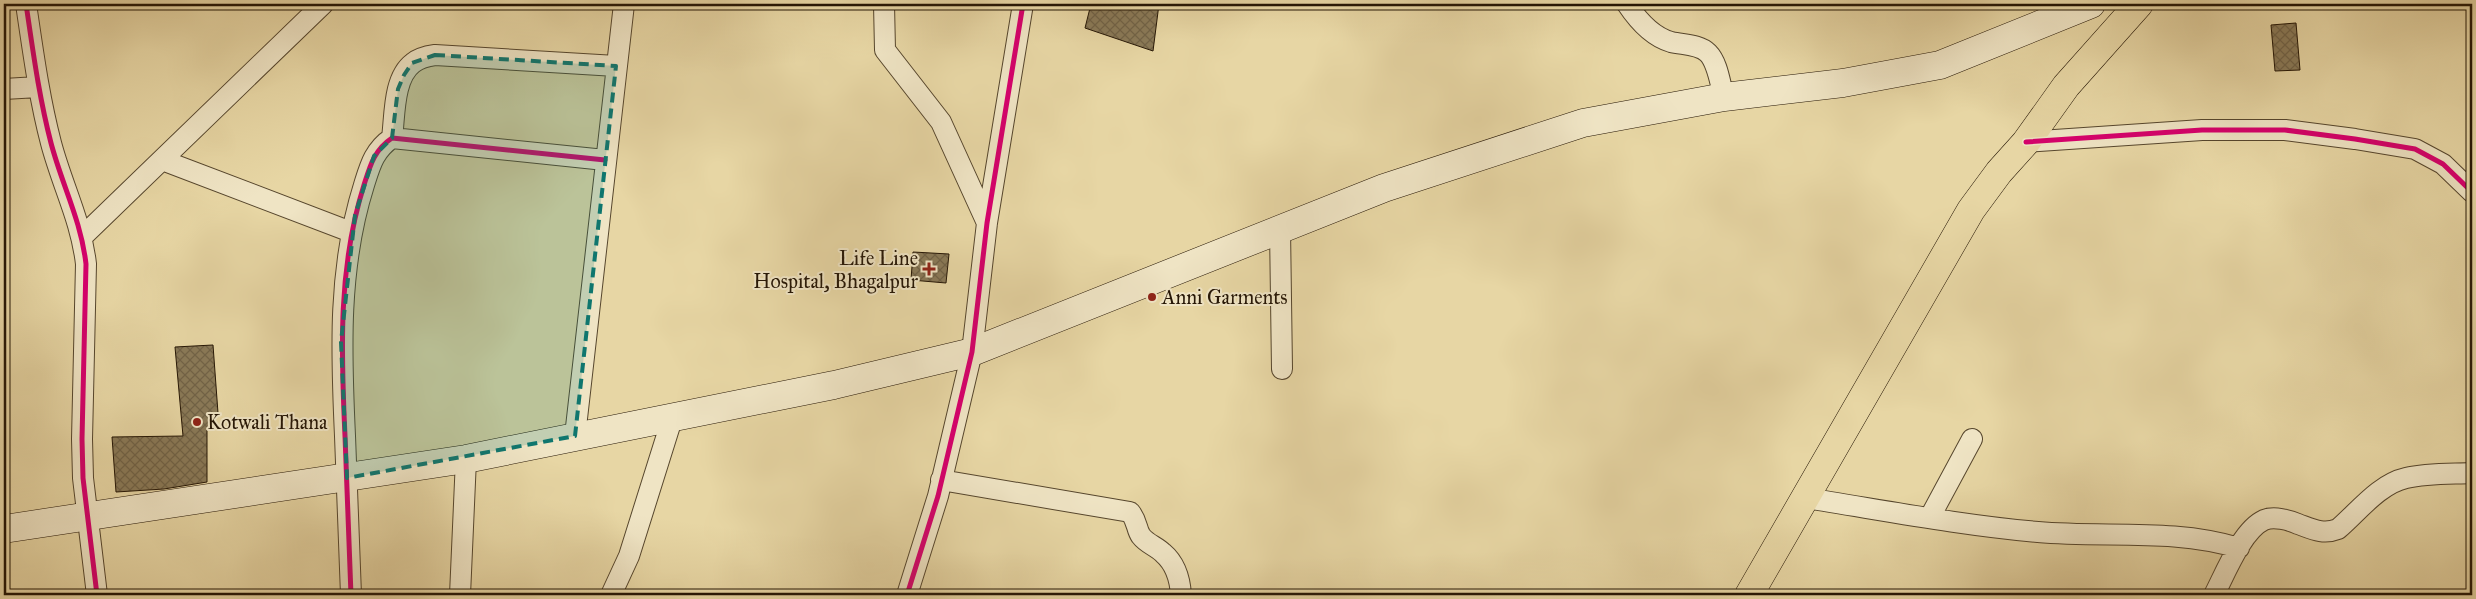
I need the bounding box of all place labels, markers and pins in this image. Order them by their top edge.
place label: Life Line Hospital, Bhagalpur [753,246,918,294]
marker: Life Line Hospital, Bhagalpur [922,262,936,276]
place label: Anni Garments [1161,285,1288,309]
marker: Anni Garments [1146,291,1158,303]
place label: Kotwali Thana [207,410,328,434]
marker: Kotwali Thana [191,416,203,428]

